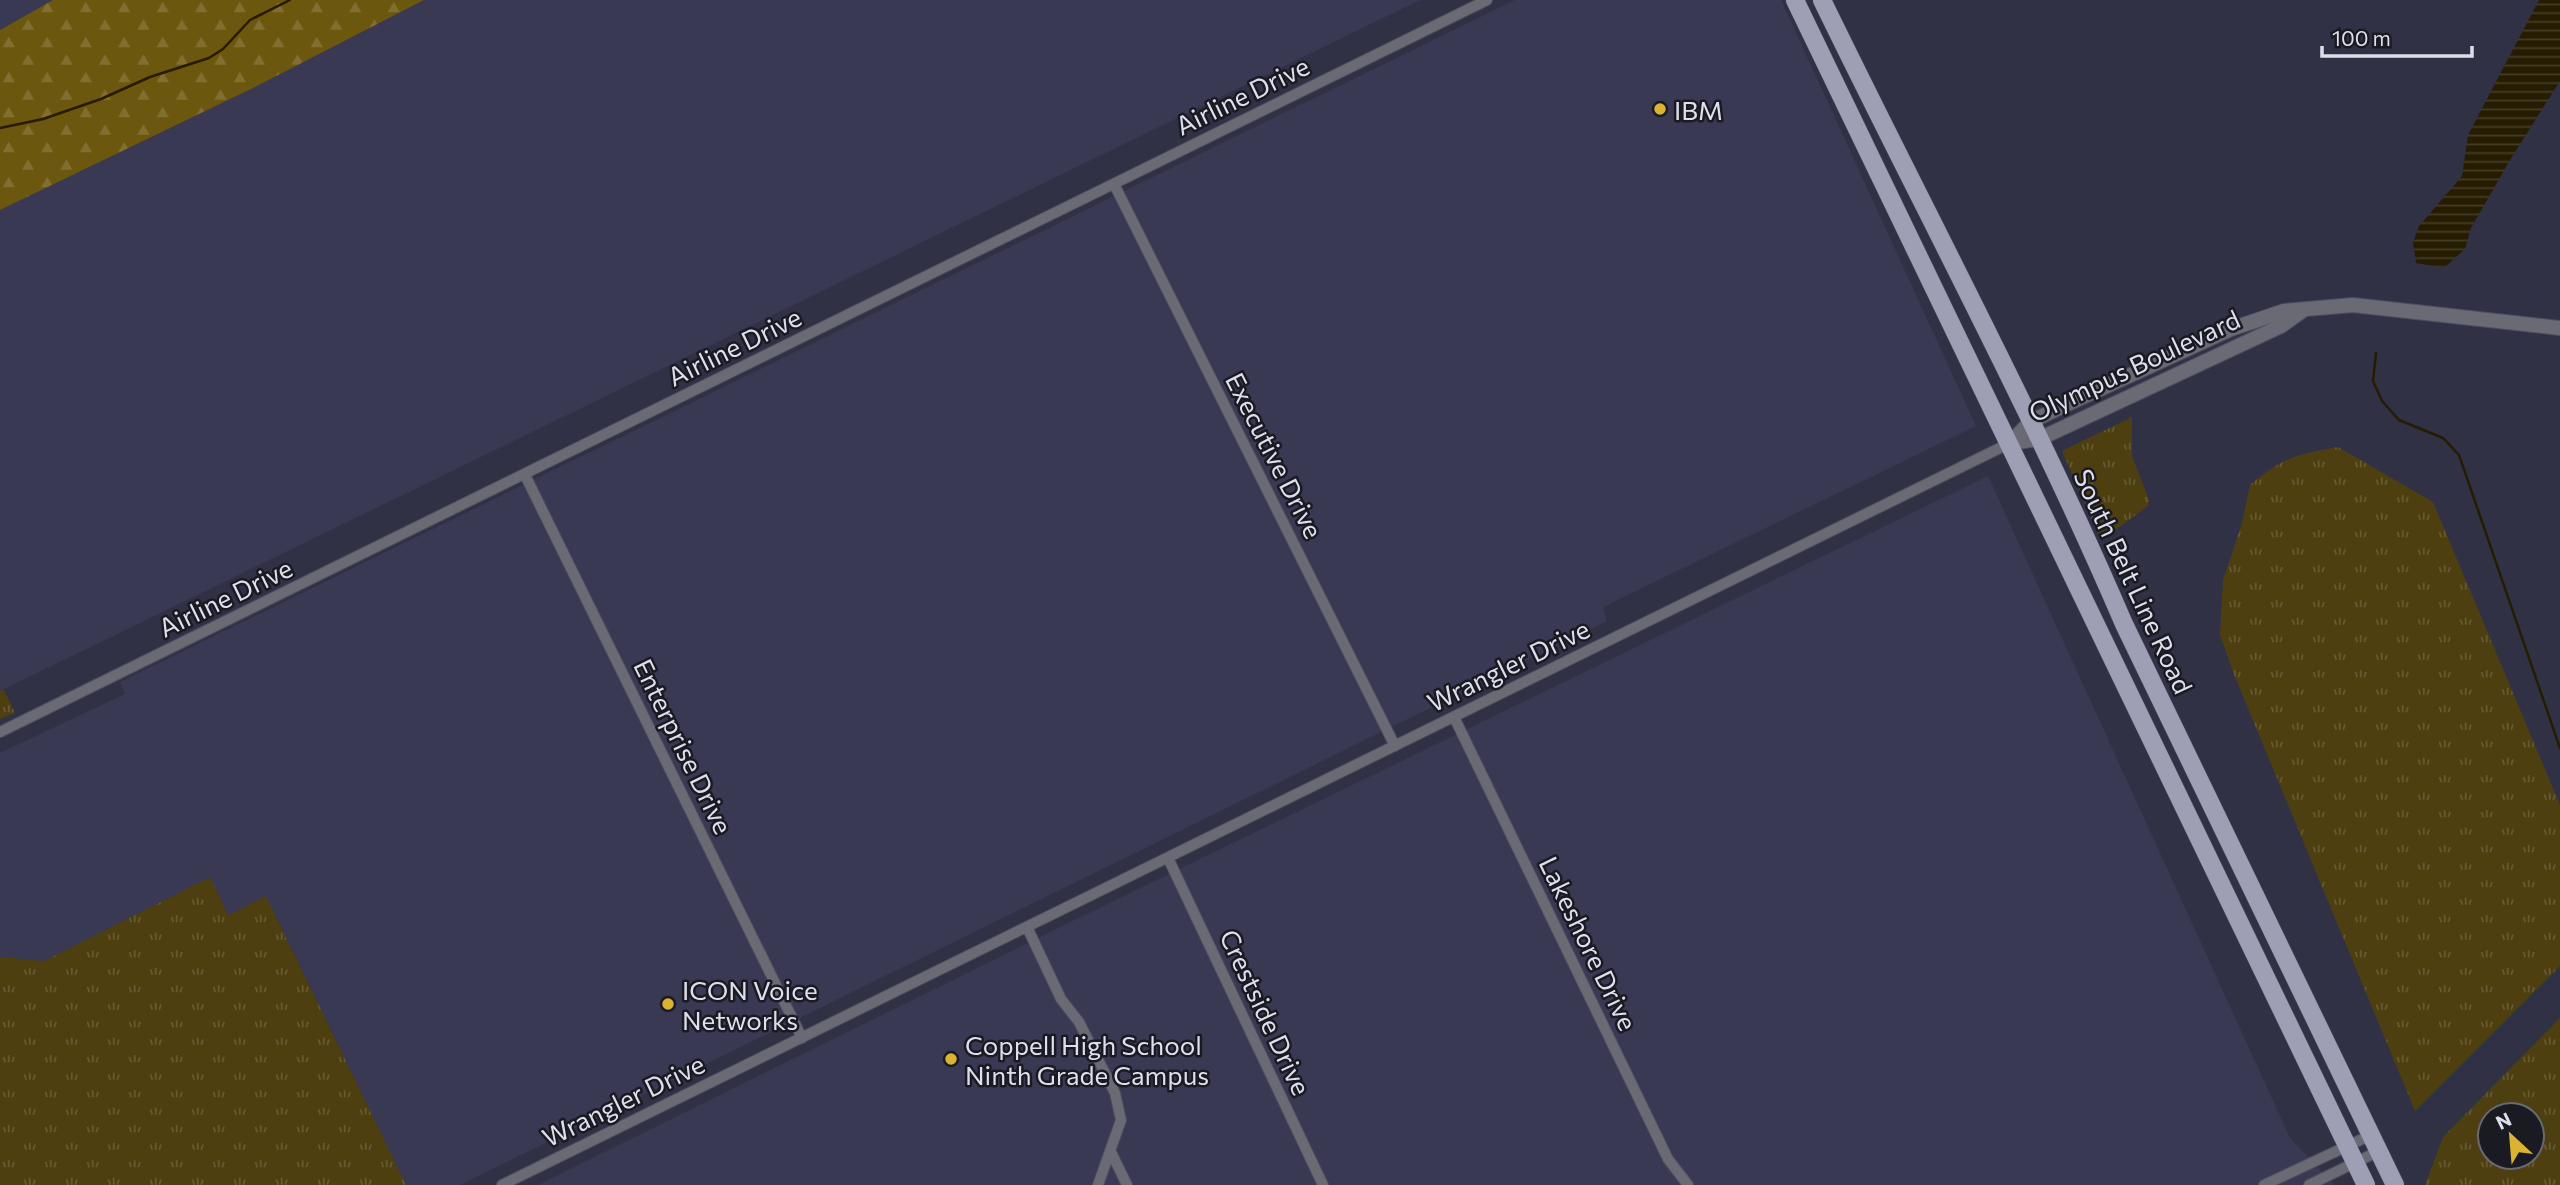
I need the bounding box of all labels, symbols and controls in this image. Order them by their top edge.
scale bar [2322,14,2472,58]
text: 100 m [2332,25,2391,50]
street label: Airline Drive [1170,49,1314,141]
place label: IBM [1674,94,1723,125]
marker: IBM [1652,101,1668,117]
street label: Airline Drive [662,300,806,392]
street label: Olympus Boulevard [2024,303,2244,427]
street label: Executive Drive [1220,367,1330,543]
street label: South Belt Line Road [2068,464,2200,698]
street label: Airline Drive [153,551,297,643]
street label: Wrangler Drive [1422,612,1594,718]
street label: Enterprise Drive [628,654,740,838]
street label: Lakeshore Drive [1534,851,1644,1035]
street label: Crestside Drive [1214,924,1318,1100]
place label: ICON Voice Networks [682,974,818,1035]
marker: ICON Voice Networks [660,996,676,1012]
place label: Coppell High School Ninth Grade Campus [965,1029,1209,1090]
street label: Wrangler Drive [537,1047,709,1153]
marker: Coppell High School Ninth Grade Campus [943,1051,959,1067]
north arrow [2476,1101,2546,1171]
text: N [2492,1107,2515,1134]

